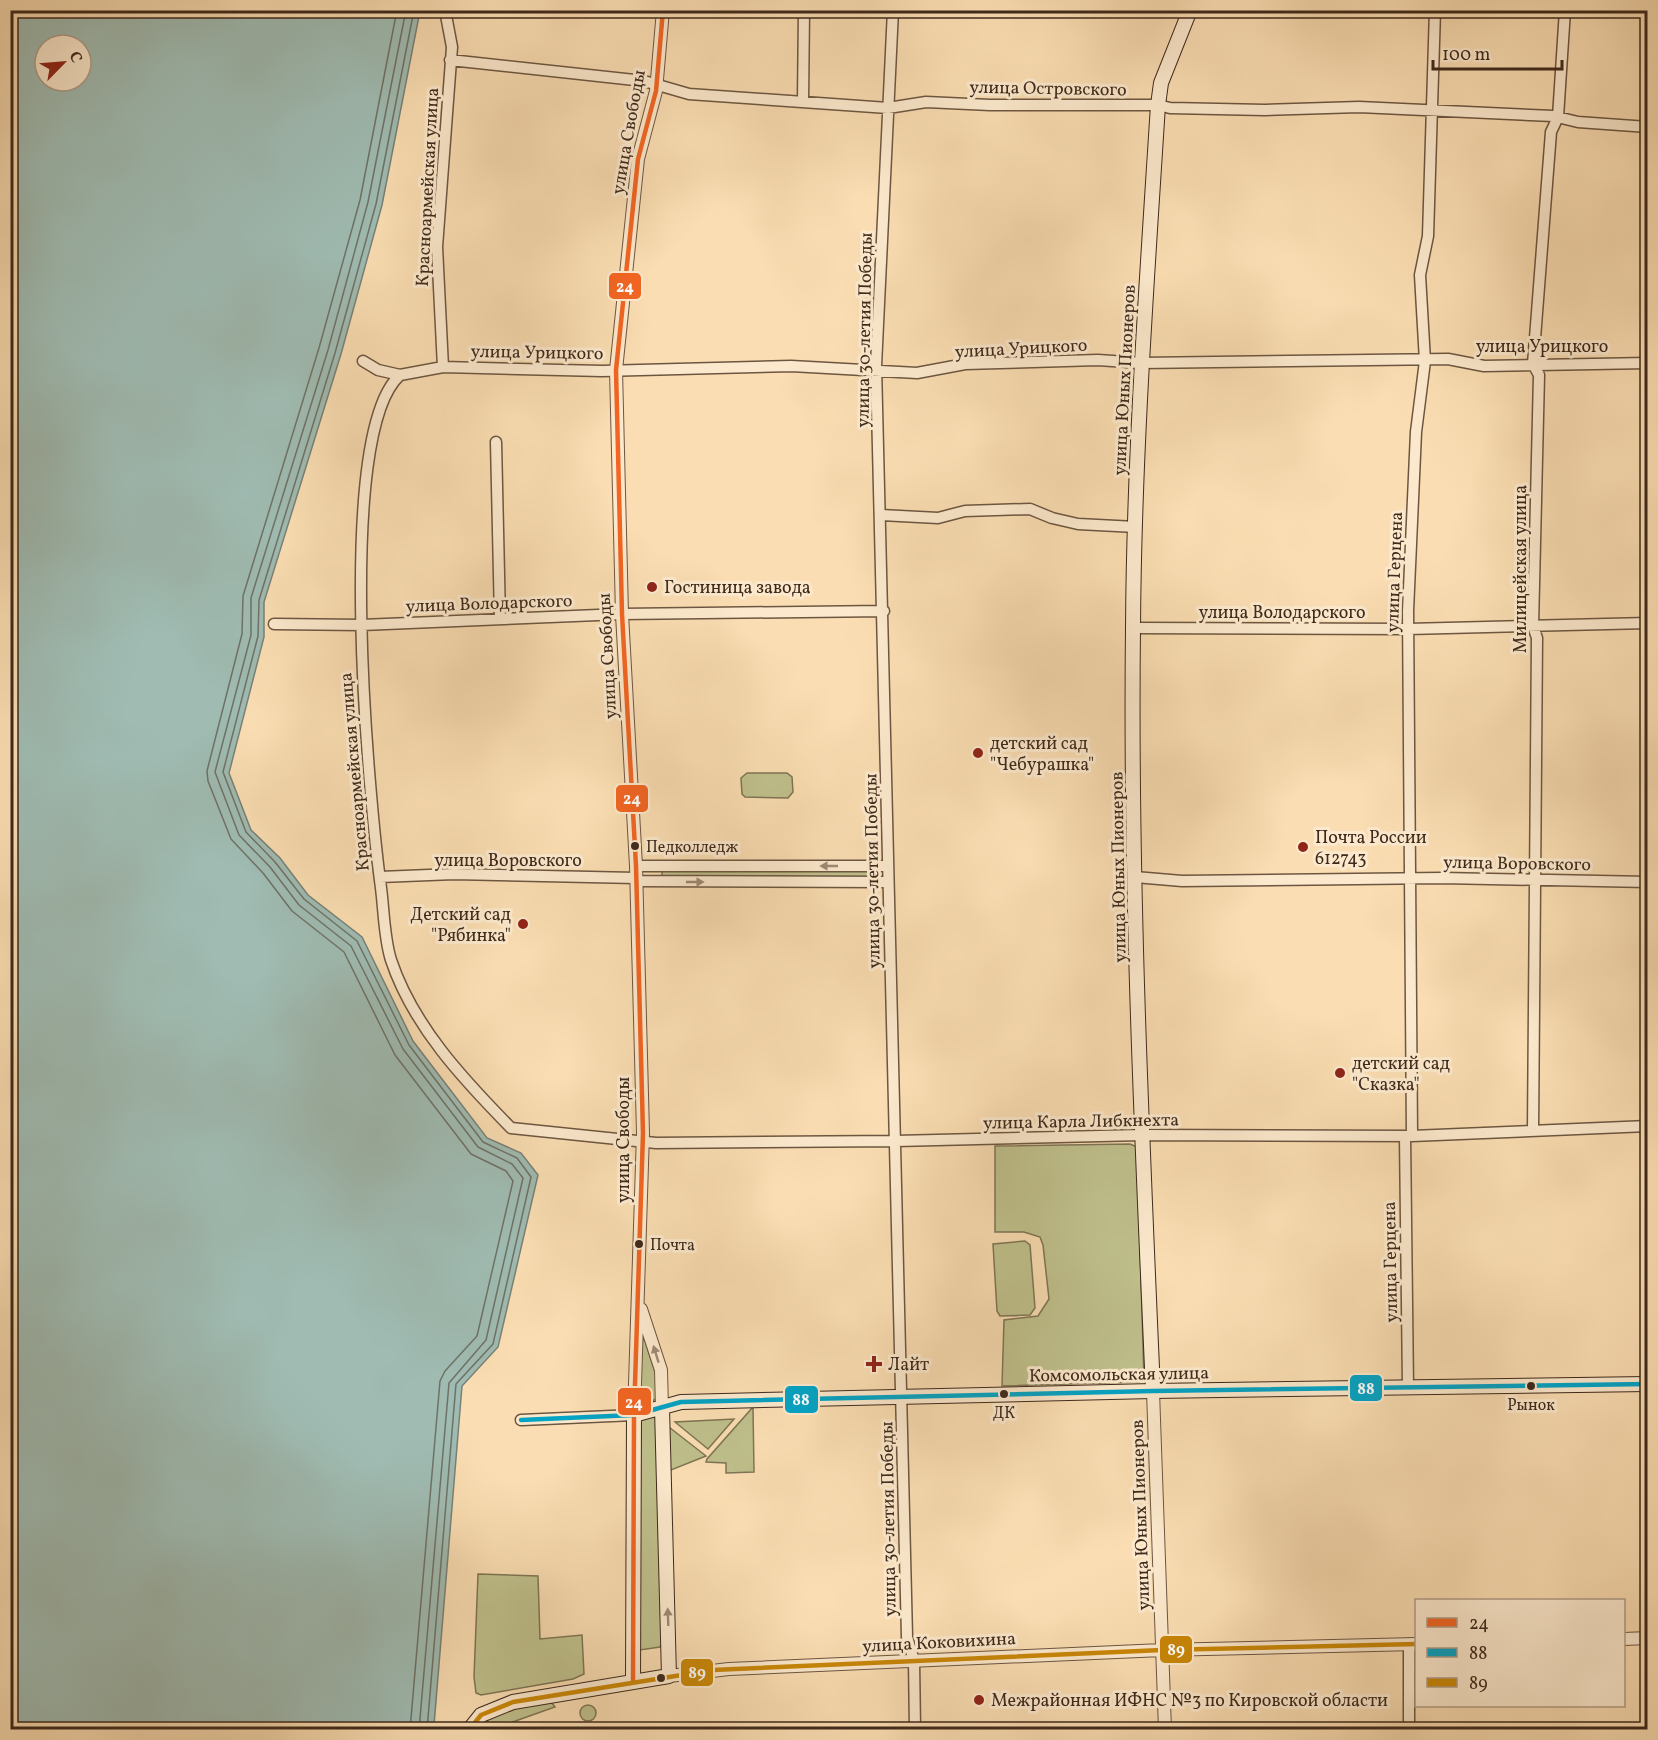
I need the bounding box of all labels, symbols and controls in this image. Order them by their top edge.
north arrow [33,33,93,93]
scale bar [1433,33,1562,71]
text: 100 m [1442,43,1491,68]
text: С [63,48,87,67]
street label: улица Свободы [606,68,653,197]
street label: улица Островского [969,76,1127,103]
street label: Красноармейская улица [411,87,446,287]
street label: улица 30-летия Победы [851,232,880,428]
line badge: 24 [608,272,642,300]
text: 24 [616,277,634,299]
street label: улица Юных Пионеров [1108,284,1143,476]
street label: улица Урицкого [954,334,1088,365]
street label: улица Урицкого [1476,335,1608,360]
street label: улица Урицкого [470,340,604,367]
street label: Милицейская улица [1509,485,1534,653]
street label: улица Герцена [1381,511,1410,633]
place label: Гостиница завода [664,576,811,601]
marker: Гостиница завода [645,580,659,594]
street label: улица Володарского [405,589,573,620]
street label: улица Свободы [593,592,624,720]
street label: улица Володарского [1198,601,1366,626]
street label: Красноармейская улица [334,671,377,872]
place label: детский сад "Чебурашка" [990,732,1094,778]
marker: детский сад "Чебурашка" [971,746,985,760]
street label: улица Юных Пионеров [1105,771,1134,963]
street label: улица 30-летия Победы [859,773,888,969]
line badge: 24 [615,784,649,813]
text: 24 [623,789,641,811]
place label: Почта России 612743 [1315,826,1427,872]
place label: Педколледж [646,837,738,859]
marker: Педколледж [629,840,641,852]
marker: Почта России 612743 [1296,840,1310,854]
street label: улица Воровского [434,849,582,874]
street label: улица Воровского [1443,851,1591,878]
one-way arrow [820,861,839,871]
one-way arrow [685,877,704,887]
place label: Детский сад "Рябинка" [410,903,511,949]
marker: Детский сад "Рябинка" [516,917,530,931]
place label: детский сад "Сказка" [1352,1052,1450,1098]
marker: детский сад "Сказка" [1333,1066,1347,1080]
street label: улица Свободы [612,1077,637,1203]
street label: улица Карла Либкнехта [983,1108,1179,1137]
street label: улица Герцена [1378,1201,1405,1323]
place label: Почта [650,1235,695,1257]
marker: Почта [633,1238,645,1250]
one-way arrow [651,1345,660,1363]
place label: Лайт [888,1353,929,1378]
marker: Лайт [865,1355,883,1373]
street label: Комсомольская улица [1029,1361,1209,1390]
line badge: 88 [1349,1374,1383,1402]
text: 88 [1357,1379,1375,1401]
marker: Рынок [1525,1380,1537,1392]
line badge: 88 [784,1385,819,1414]
line badge: 24 [617,1387,652,1416]
marker: ДК [998,1388,1010,1400]
text: 88 [792,1390,810,1412]
text: 24 [625,1393,643,1415]
place label: Рынок [1507,1395,1555,1417]
place label: ДК [993,1403,1015,1425]
street label: улица Юных Пионеров [1126,1419,1157,1611]
street label: улица 30-летия Победы [875,1421,904,1617]
legend [1415,1599,1625,1707]
one-way arrow [663,1608,672,1627]
text: 24 [1469,1612,1489,1637]
street label: улица Коковихина [862,1627,1017,1660]
line badge: 89 [1159,1635,1193,1664]
text: 89 [1167,1640,1185,1662]
text: 88 [1469,1642,1487,1667]
line badge: 89 [680,1658,714,1687]
text: 89 [688,1663,706,1685]
unlabelled marker [655,1672,667,1684]
text: 89 [1469,1672,1488,1697]
place label: Межрайонная ИФНС №3 по Кировской области [991,1689,1388,1714]
marker: Межрайонная ИФНС №3 по Кировской области [972,1693,986,1707]

